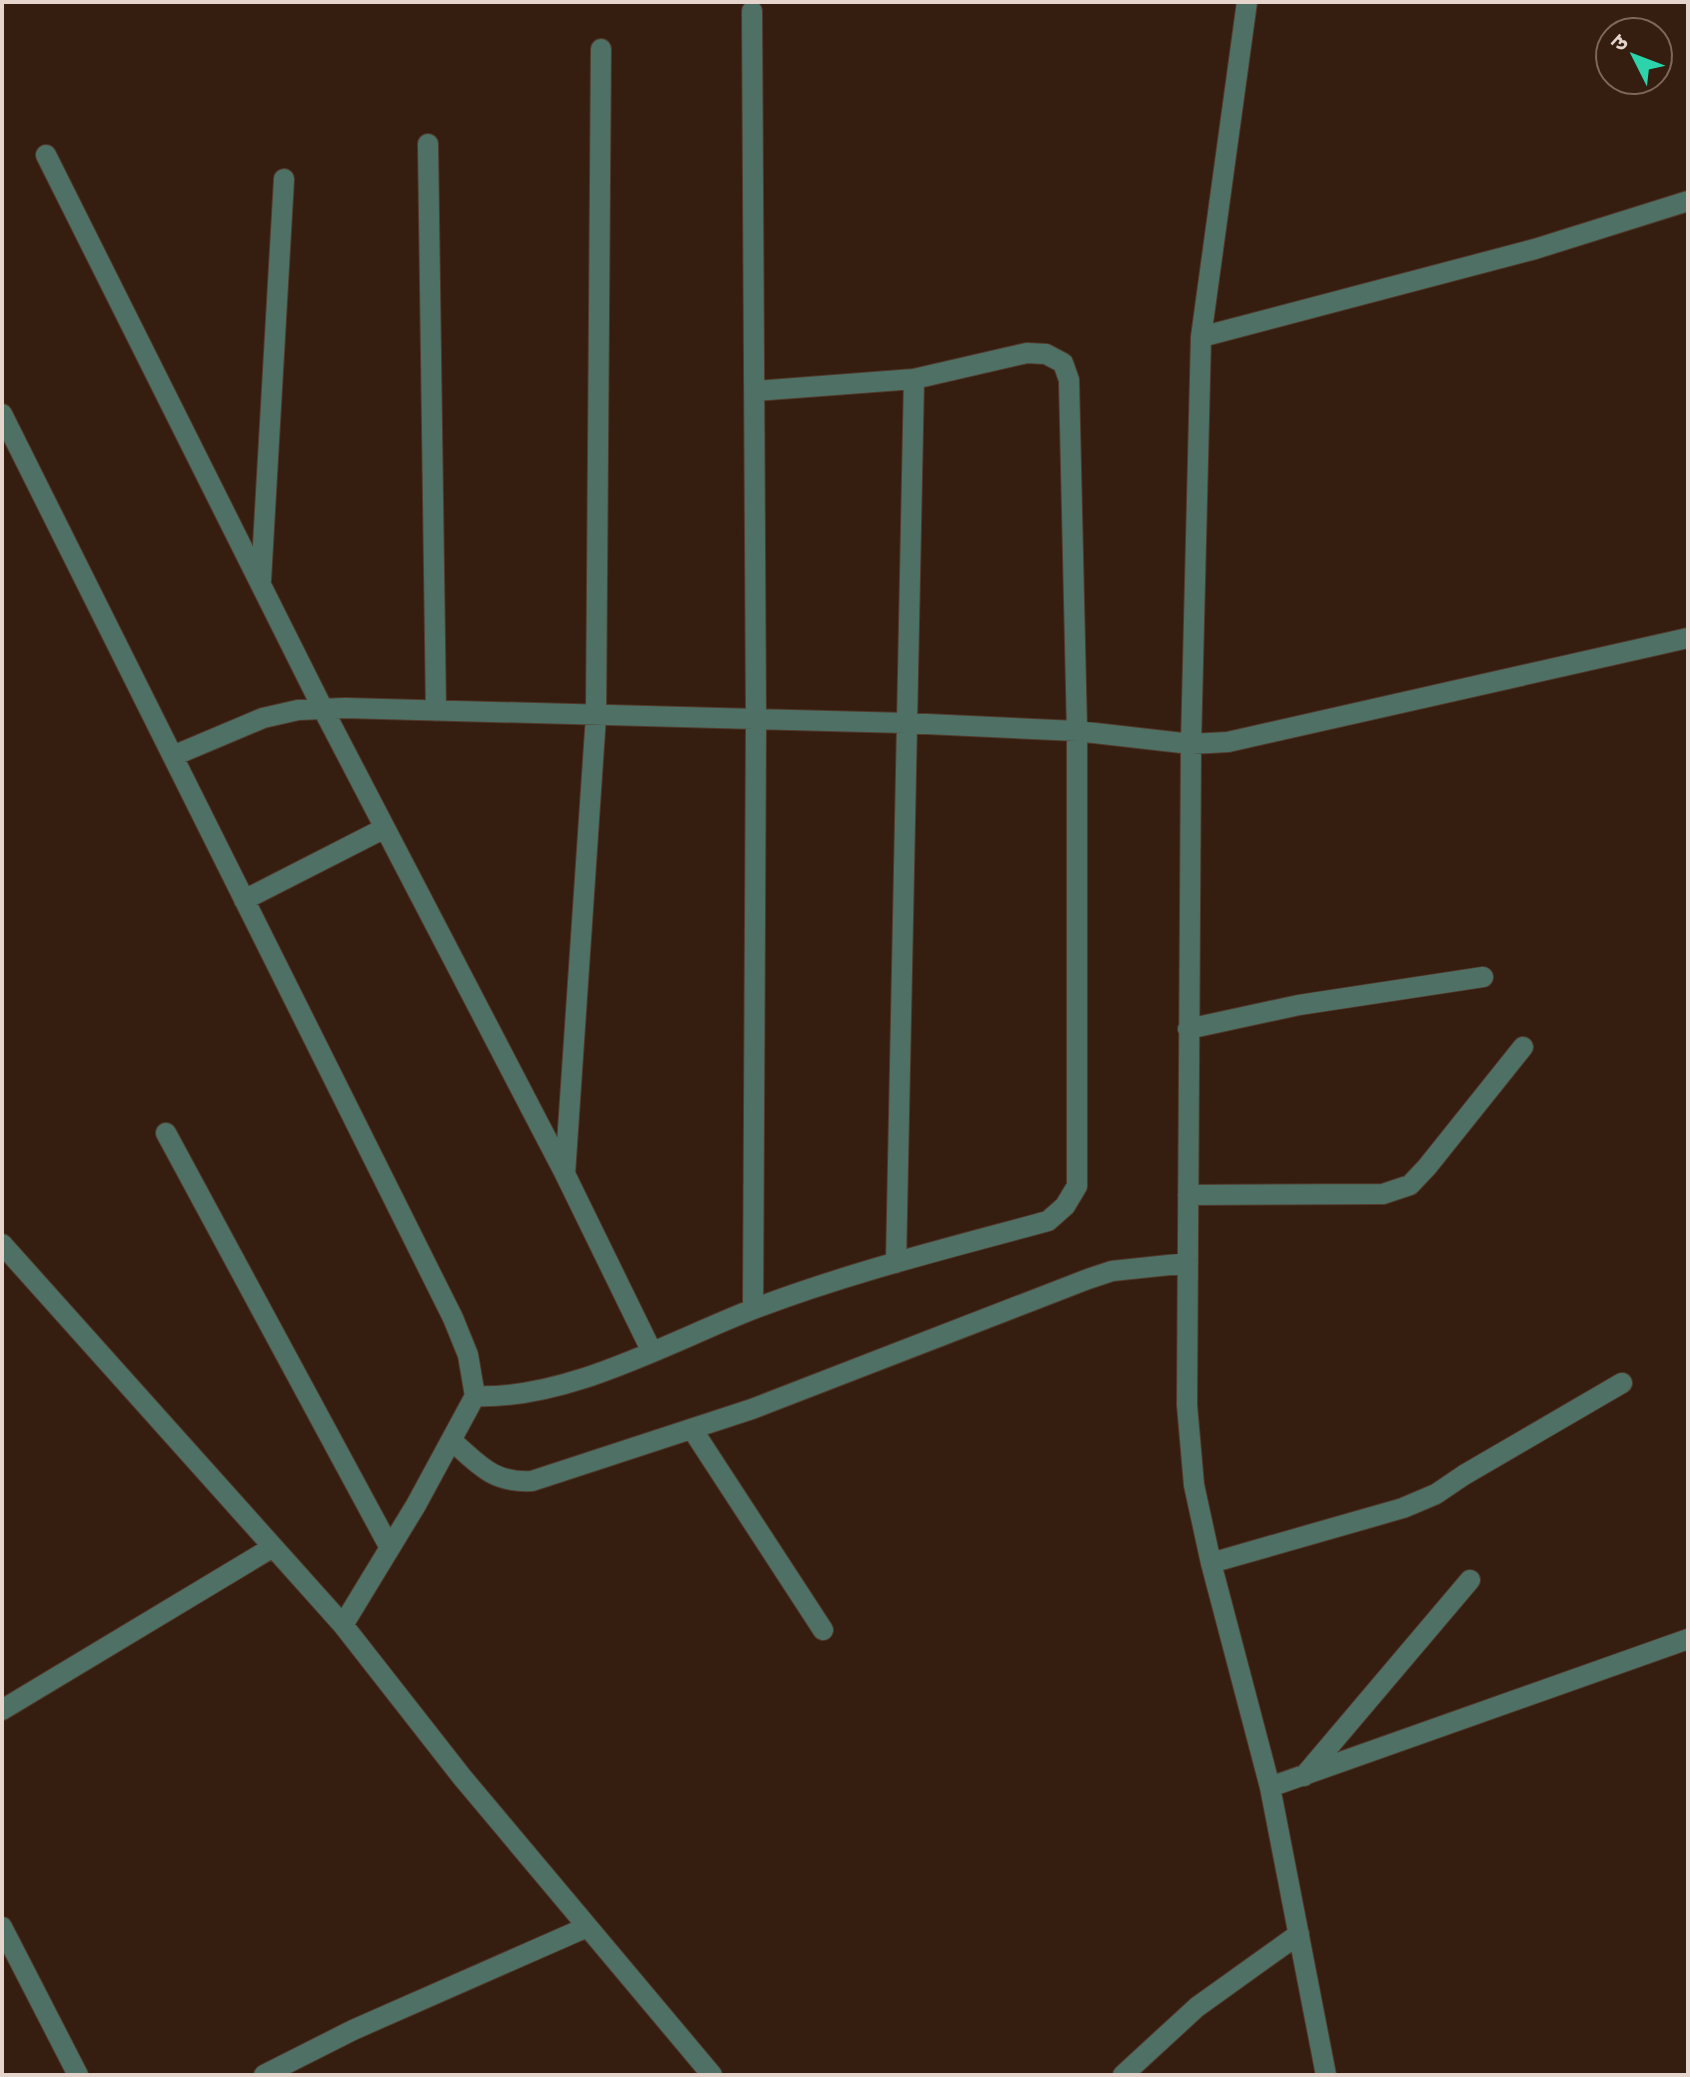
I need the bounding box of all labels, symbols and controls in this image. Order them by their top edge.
north arrow [1594,16,1674,96]
text: उ [1604,28,1635,57]

